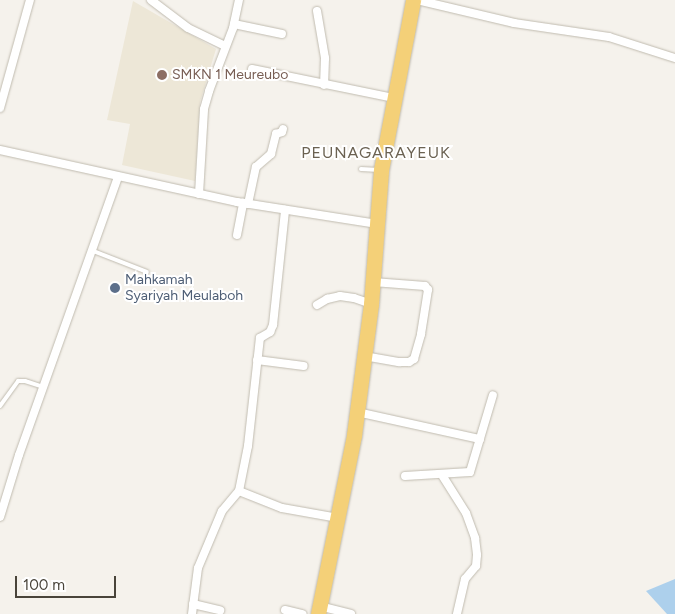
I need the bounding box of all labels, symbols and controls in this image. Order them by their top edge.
place label: SMKN 1 Meureubo [172,67,288,83]
marker: SMKN 1 Meureubo [156,69,168,81]
district label: PEUNAGARAYEUK [300,143,452,163]
place label: Mahkamah Syariyah Meulaboh [125,272,243,304]
marker: Mahkamah Syariyah Meulaboh [109,282,121,294]
scale bar [18,566,119,598]
text: 100 m [23,576,65,594]

